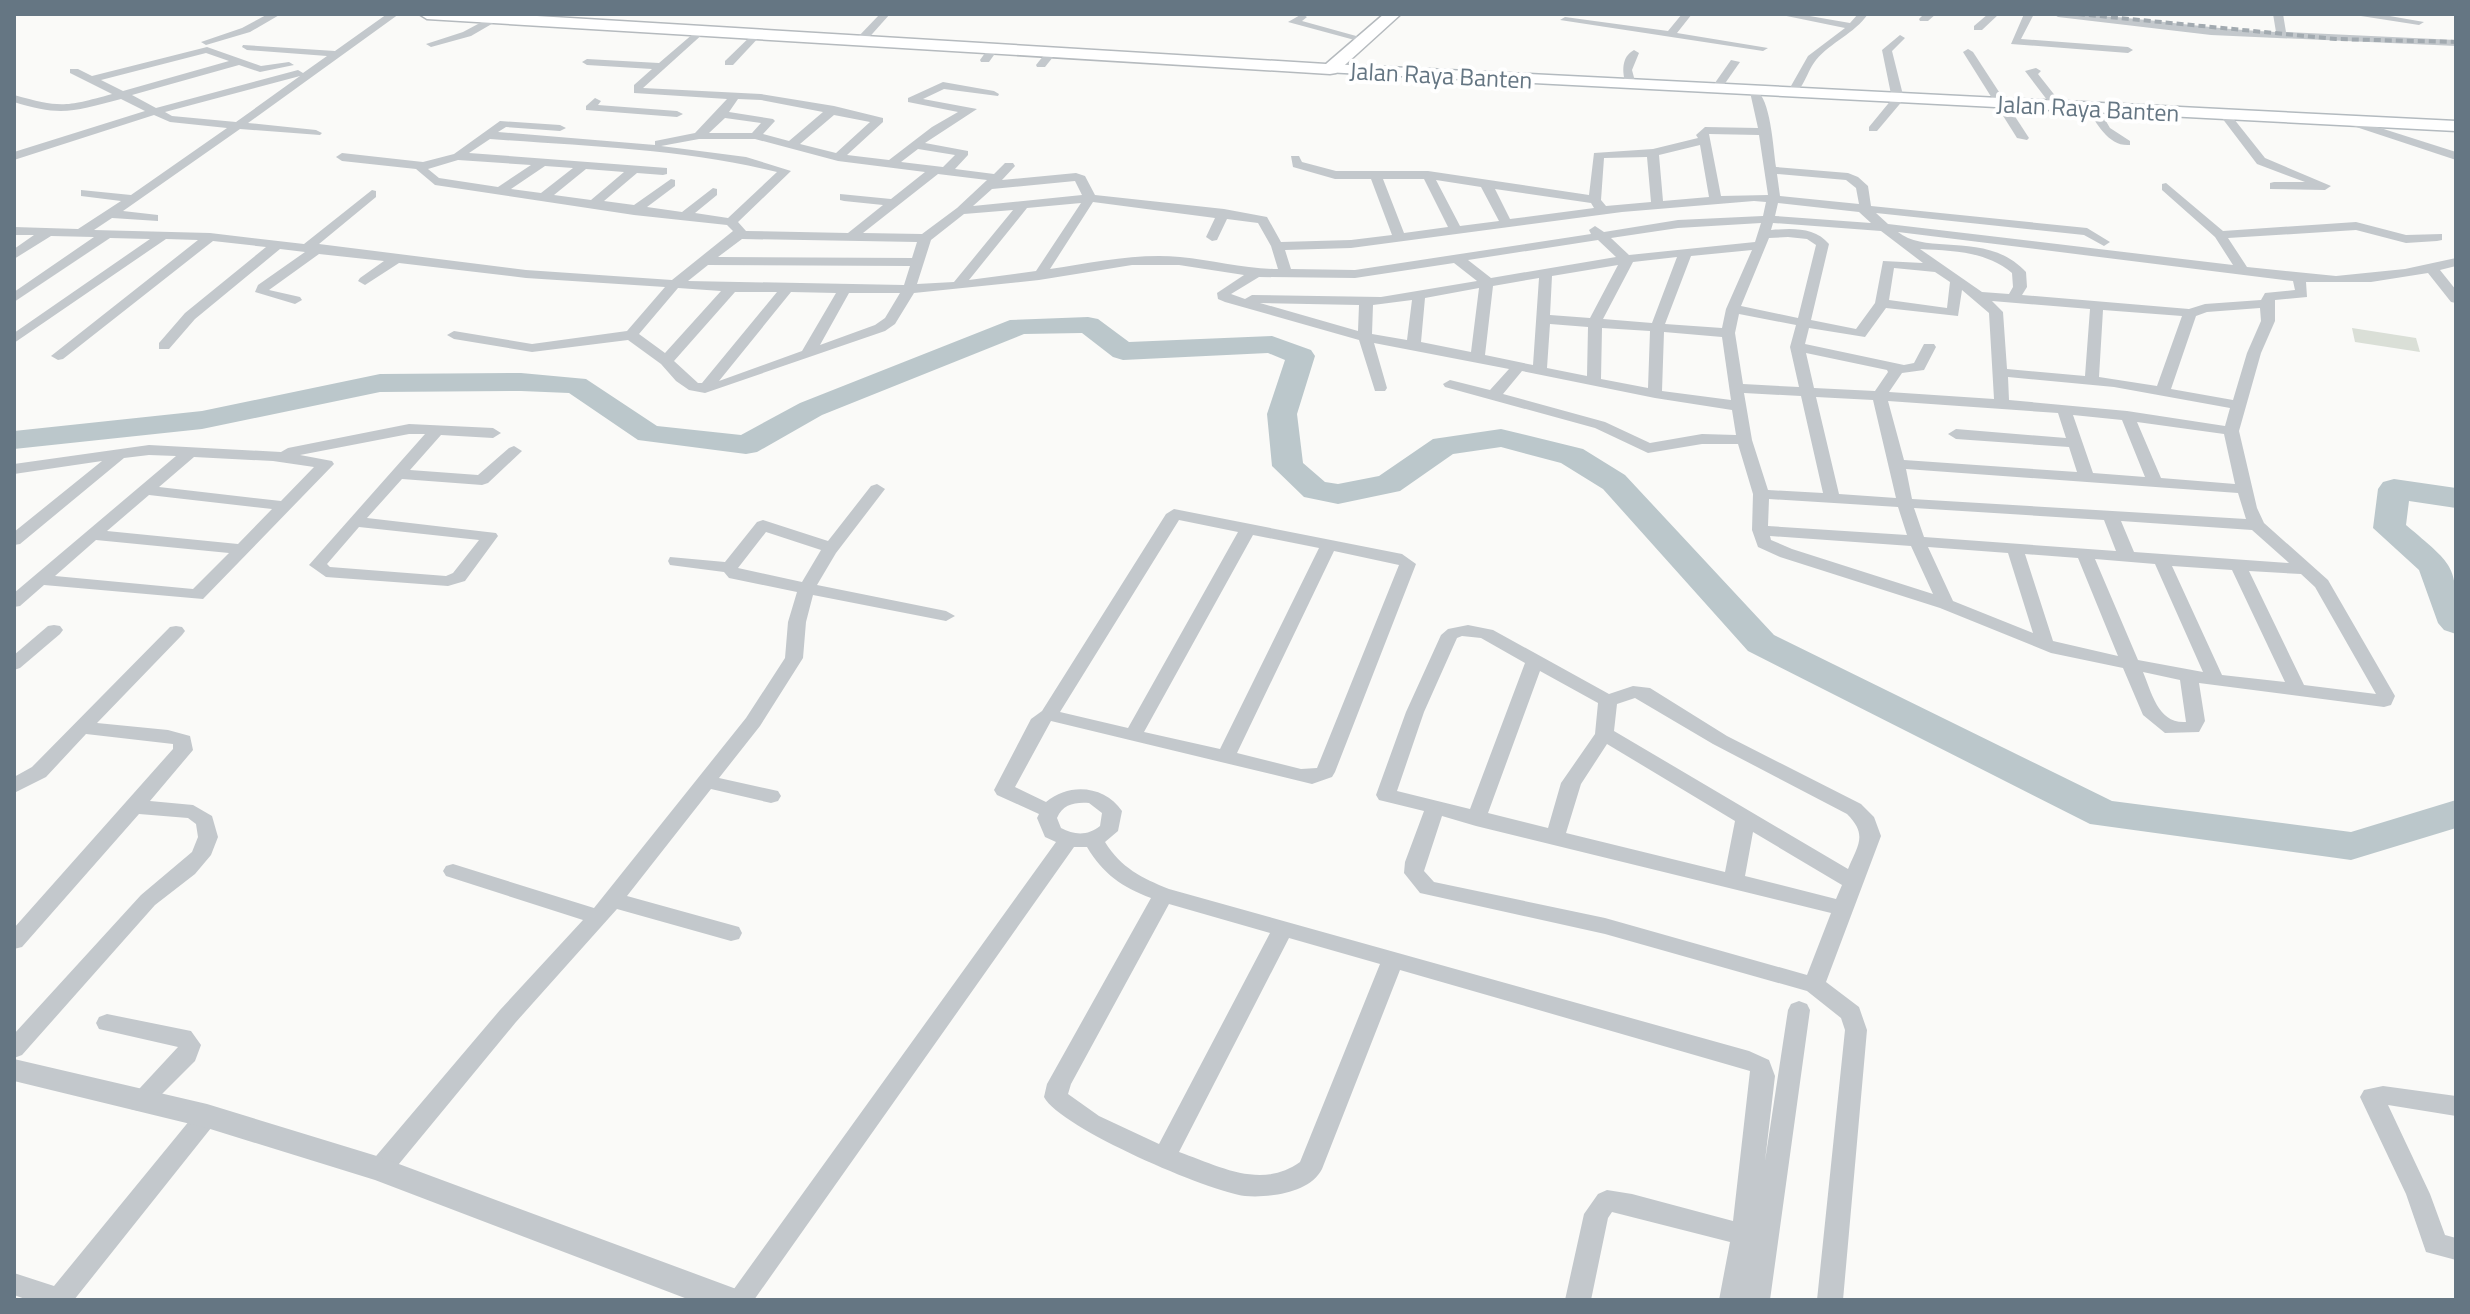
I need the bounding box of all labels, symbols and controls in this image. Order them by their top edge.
street label: Jalan Raya Banten [1349,52,1533,98]
street label: Jalan Raya Banten [1996,85,2180,131]

